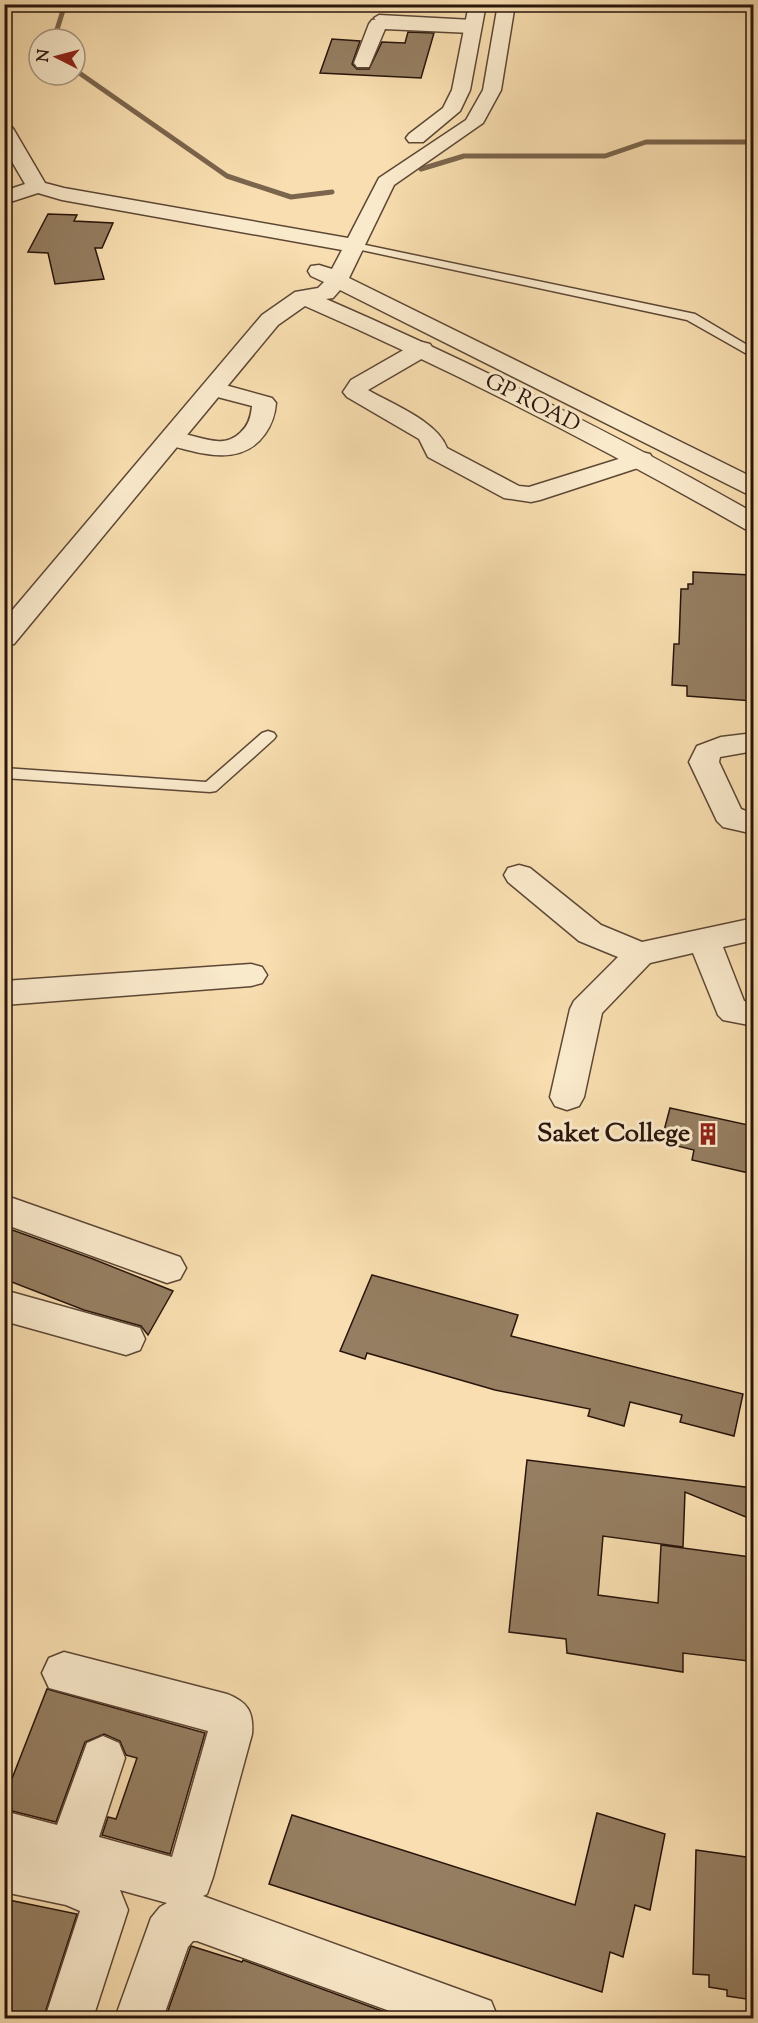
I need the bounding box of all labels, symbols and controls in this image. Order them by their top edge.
north arrow [27,27,87,87]
text: N [32,48,57,63]
street label: GP ROAD [479,366,585,442]
place label: Saket College [537,1116,690,1153]
building icon: Saket College [695,1121,721,1147]

